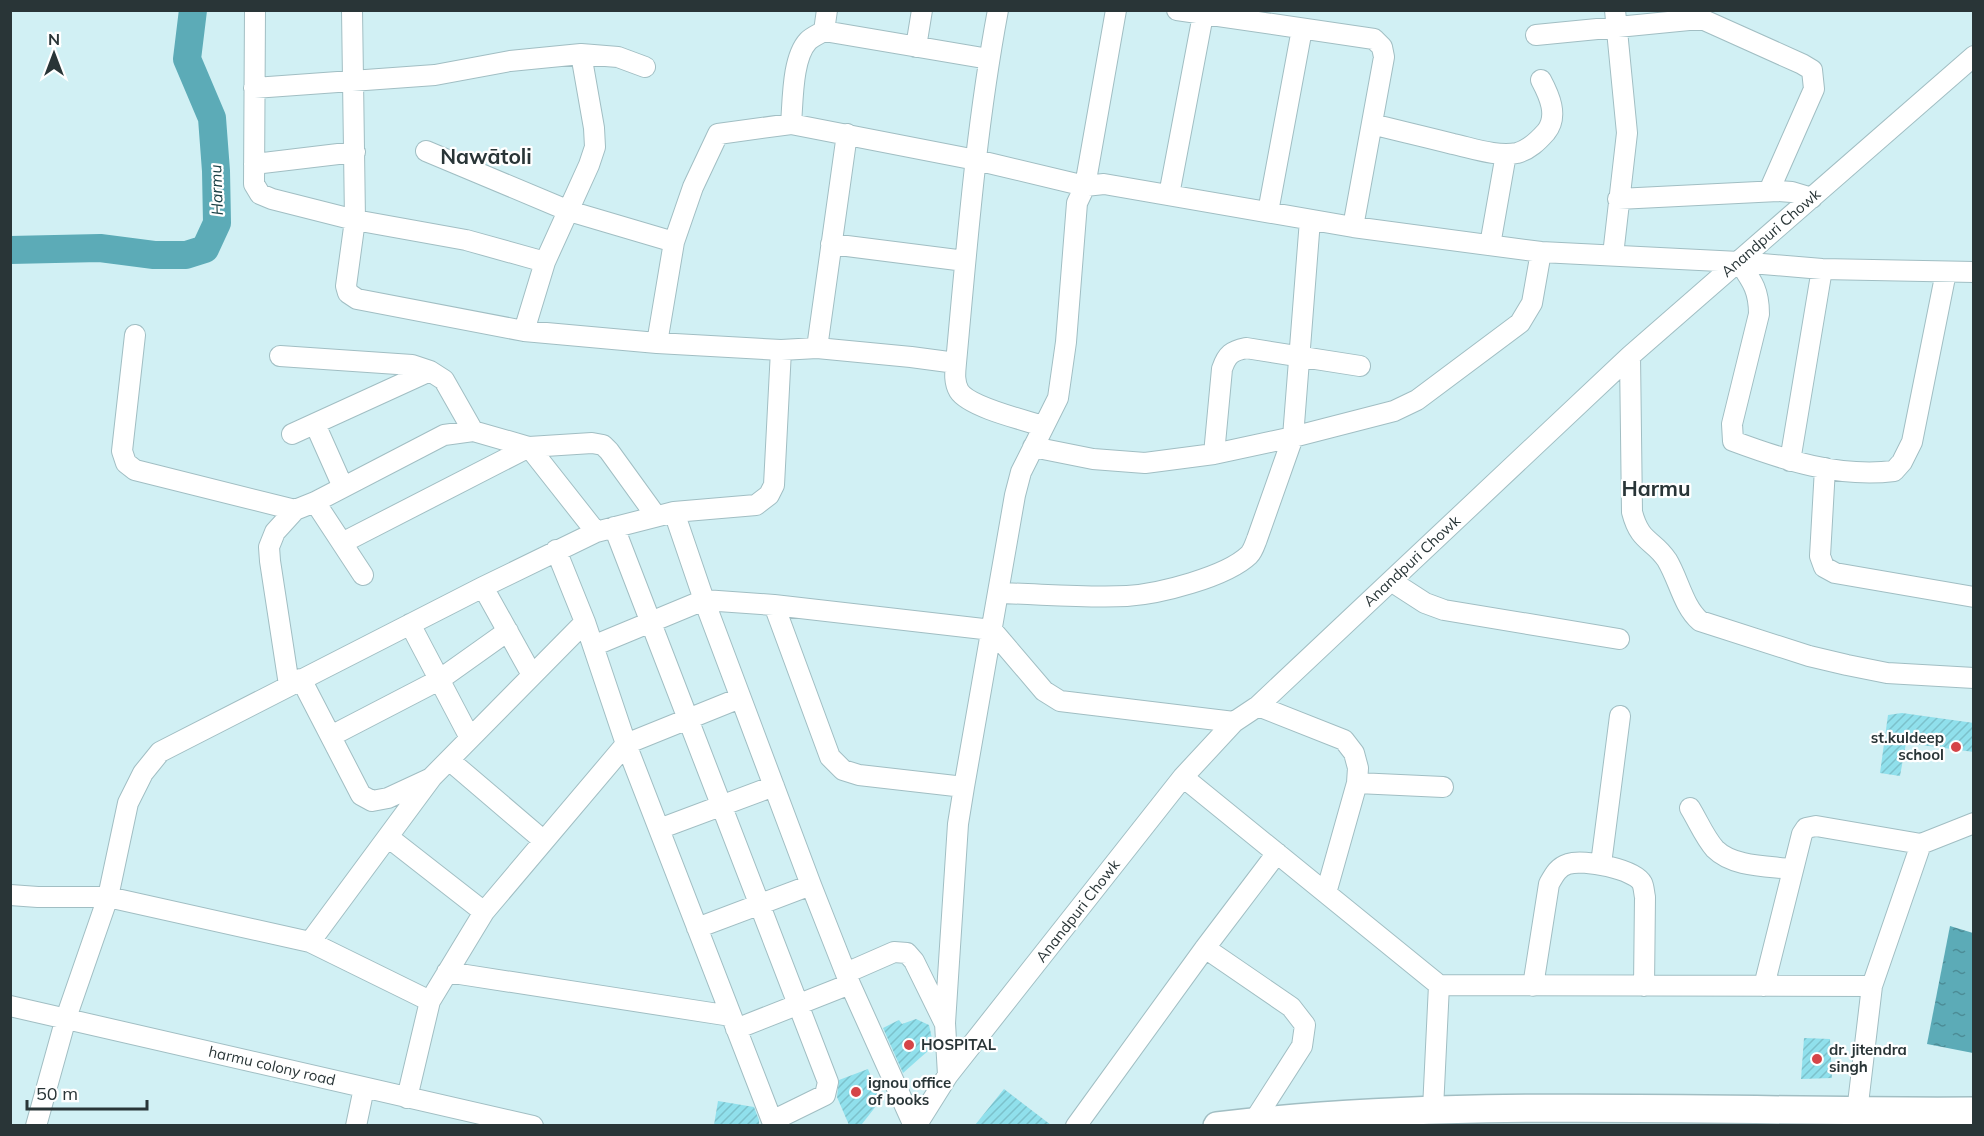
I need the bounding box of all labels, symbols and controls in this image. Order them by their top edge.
north arrow [24,24,84,84]
text: N [48,29,60,49]
district label: Nawātoli [440,143,532,169]
water label: Harmu [205,164,227,216]
street label: Anandpuri Chowk [1717,184,1824,281]
district label: Harmu [1622,475,1690,501]
street label: Anandpuri Chowk [1359,511,1464,610]
place label: st.kuldeep school [1871,728,1944,764]
marker: st.kuldeep school [1949,740,1963,754]
street label: Anandpuri Chowk [1031,855,1124,966]
place label: HOSPITAL [921,1035,997,1054]
marker: HOSPITAL [902,1038,916,1052]
place label: dr. jitendra singh [1829,1040,1907,1076]
street label: harmu colony road [207,1042,337,1089]
marker: dr. jitendra singh [1810,1052,1824,1066]
scale bar [27,1073,147,1111]
place label: ignou office of books [868,1073,951,1109]
text: 50 m [36,1082,78,1105]
marker: ignou office of books [849,1085,863,1099]

